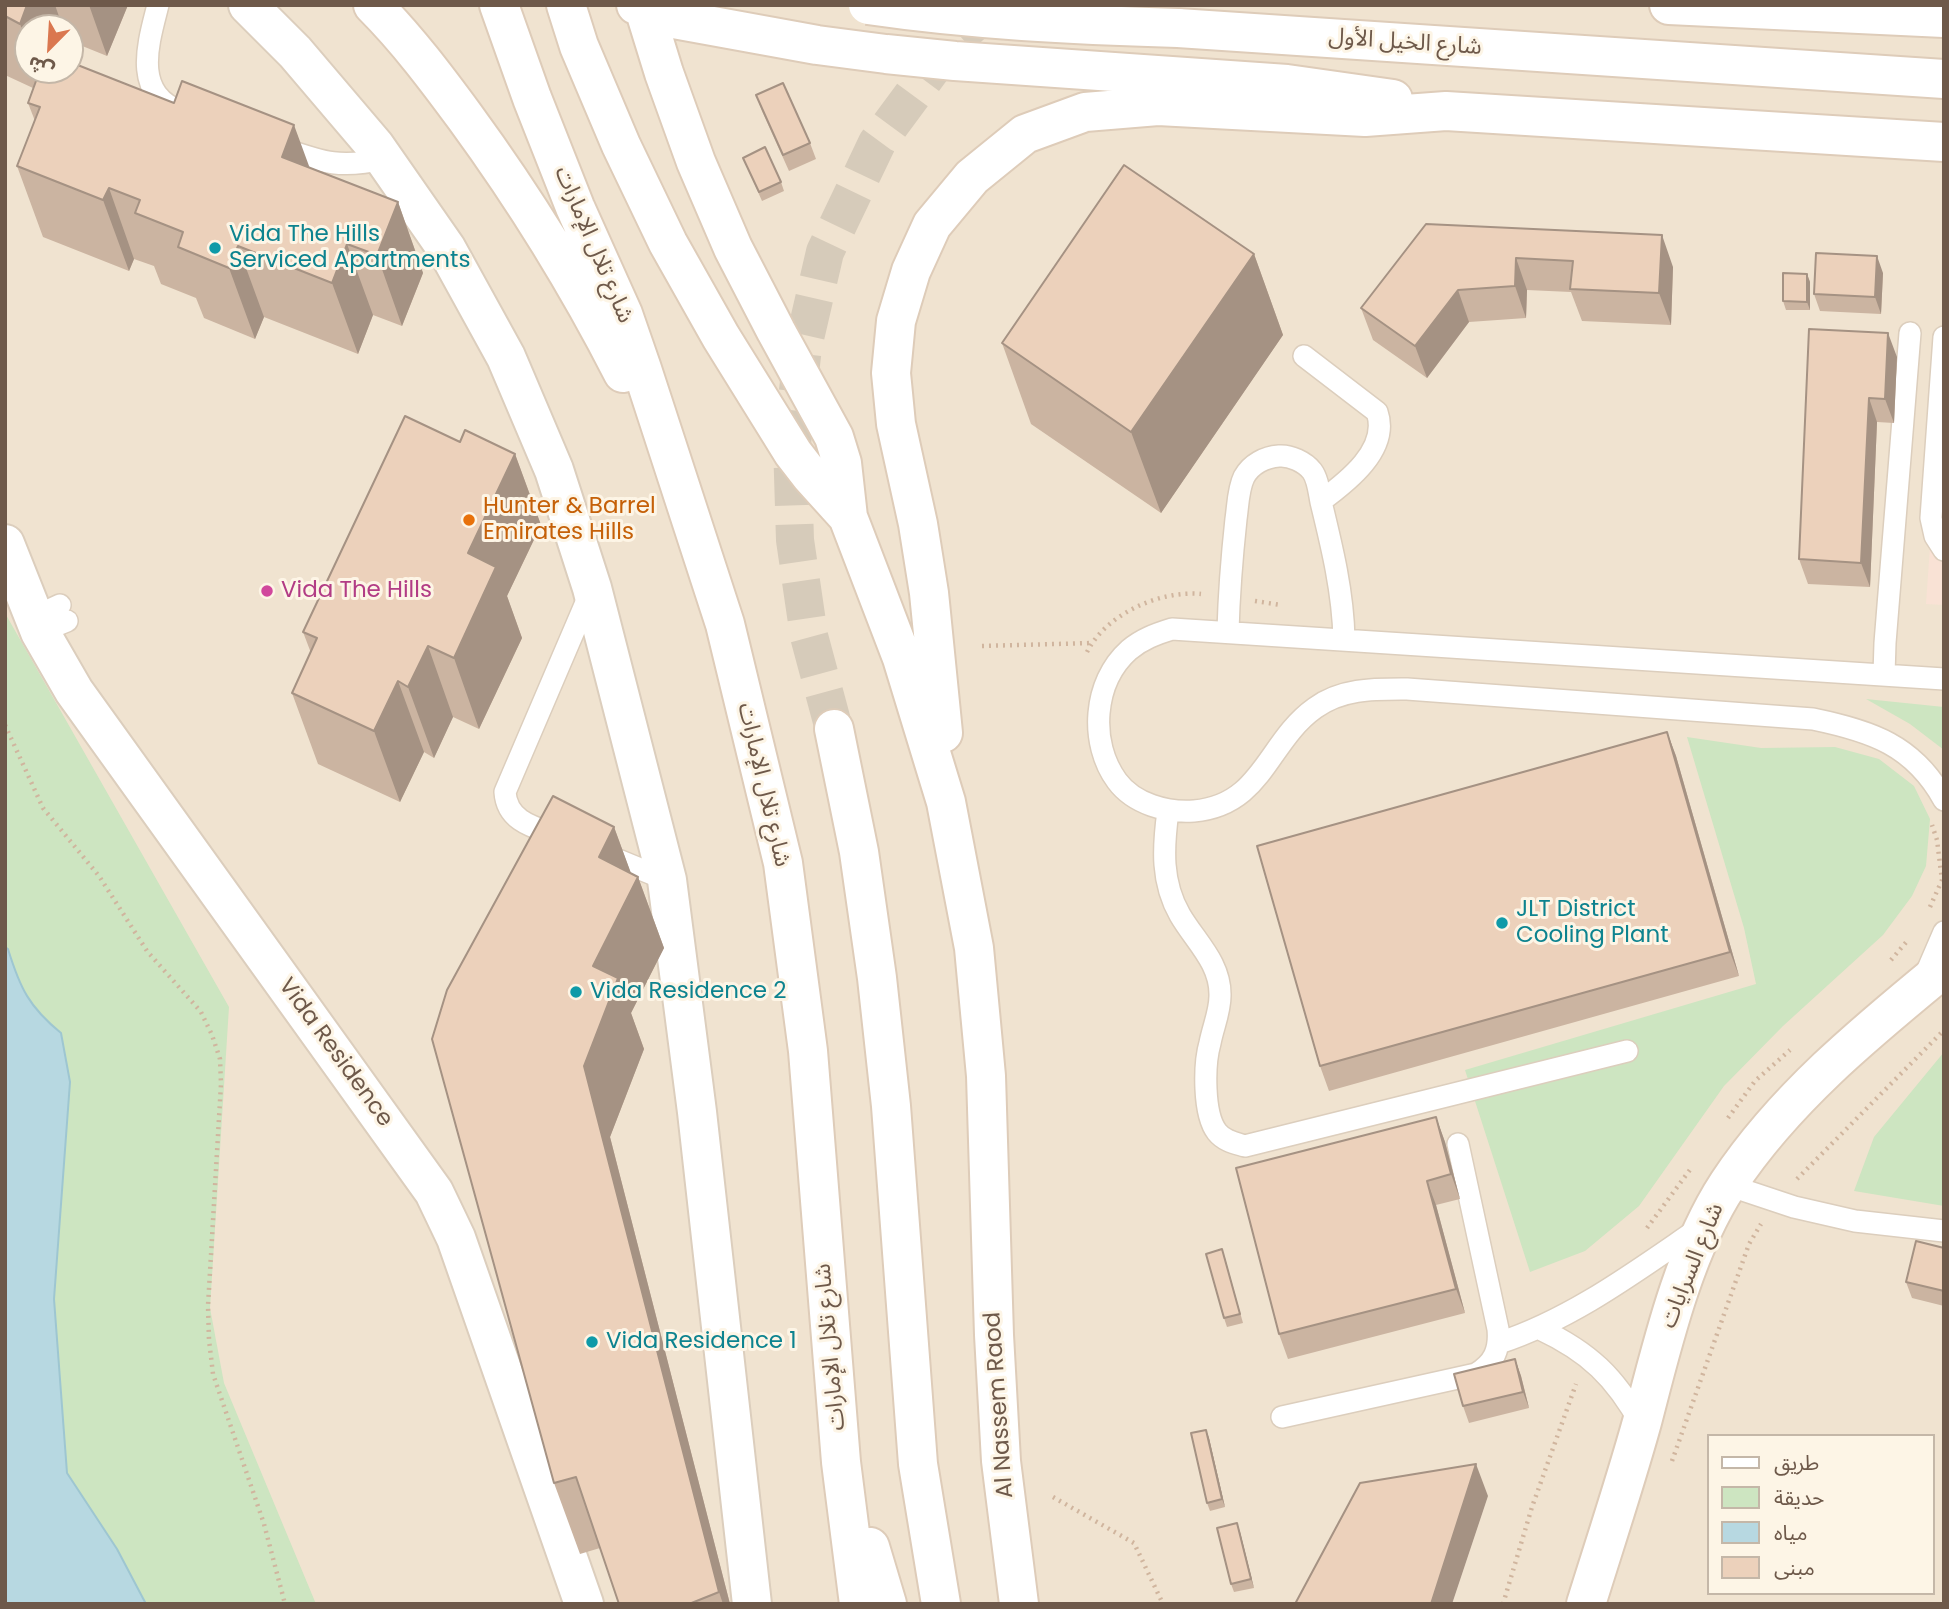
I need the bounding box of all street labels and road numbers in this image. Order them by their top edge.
street label: شارع الخيل الأول [1327,24,1483,62]
street label: شارع تلال الإمارات [548,162,638,328]
street label: شارع تلال الإمارات [731,700,795,870]
street label: Vida Residence [272,973,398,1133]
street label: شارع السرايات [1655,1199,1731,1333]
street label: شارع تلال الإمارات [810,1262,852,1432]
street label: Al Nassem Raod [980,1311,1020,1499]

